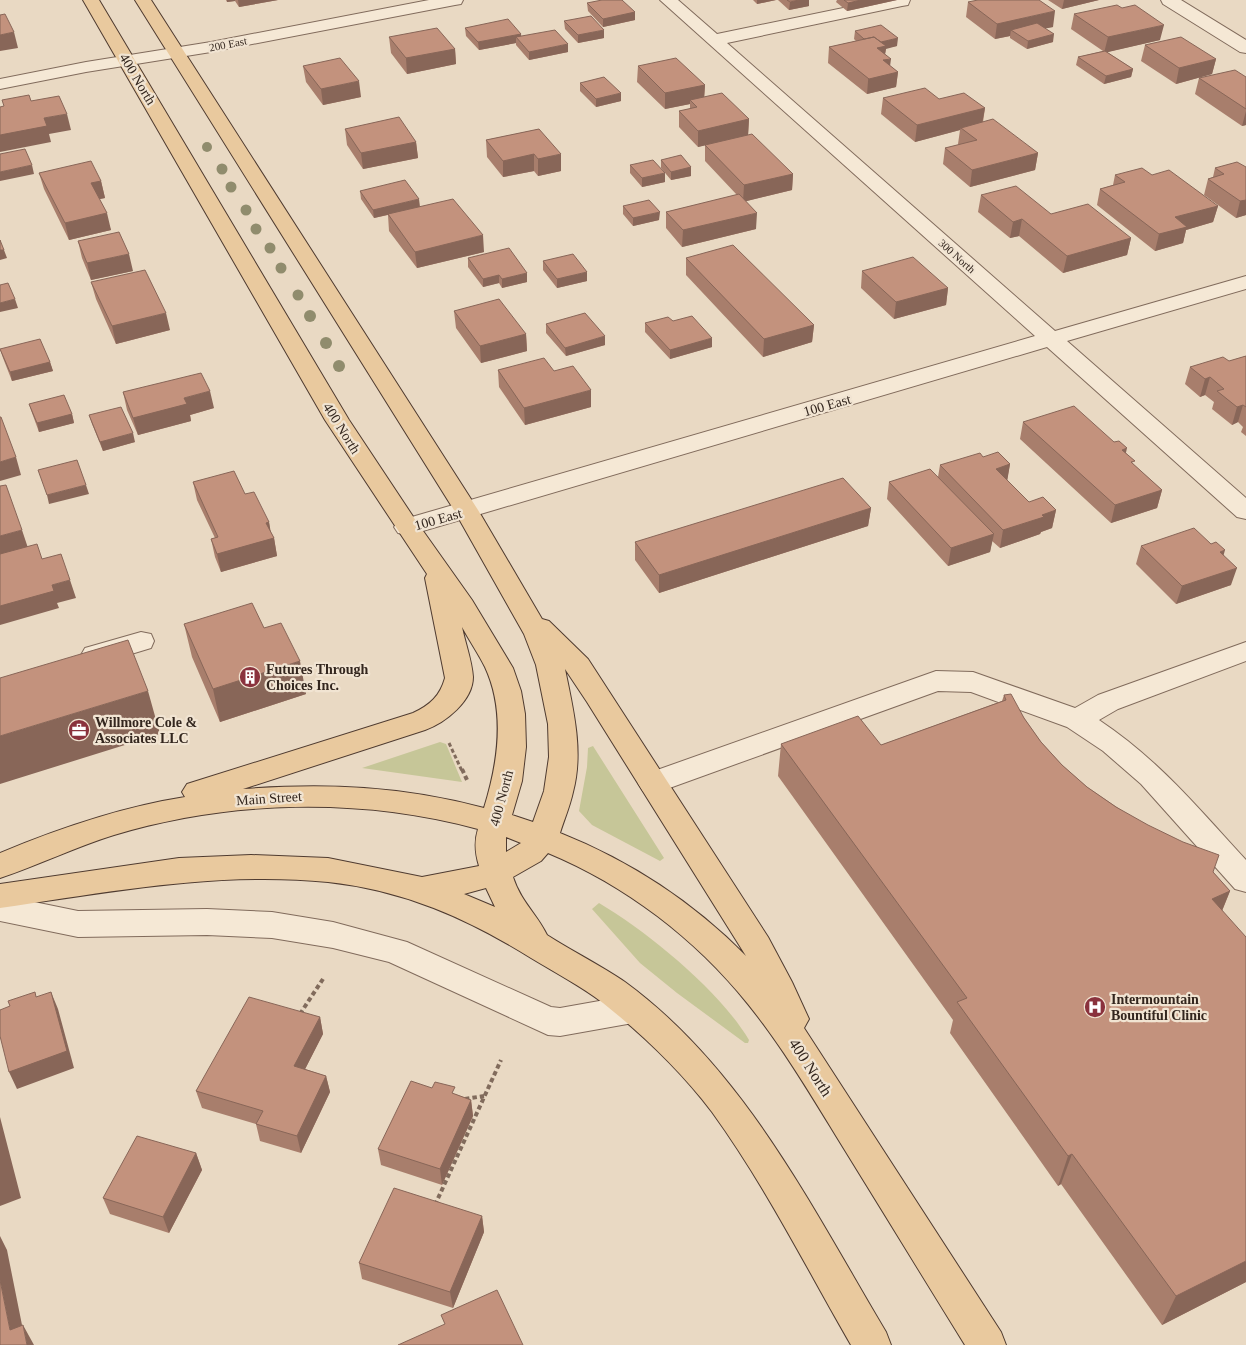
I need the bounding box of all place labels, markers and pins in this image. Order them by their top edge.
place label: Futures Through Choices Inc. [266,662,369,693]
building icon: Futures Through Choices Inc. [238,665,262,689]
place label: Willmore Cole & Associates LLC [95,715,197,746]
office icon: Willmore Cole & Associates LLC [67,718,91,742]
place label: Intermountain Bountiful Clinic [1111,992,1207,1023]
hospital icon: Intermountain Bountiful Clinic [1083,995,1107,1019]

